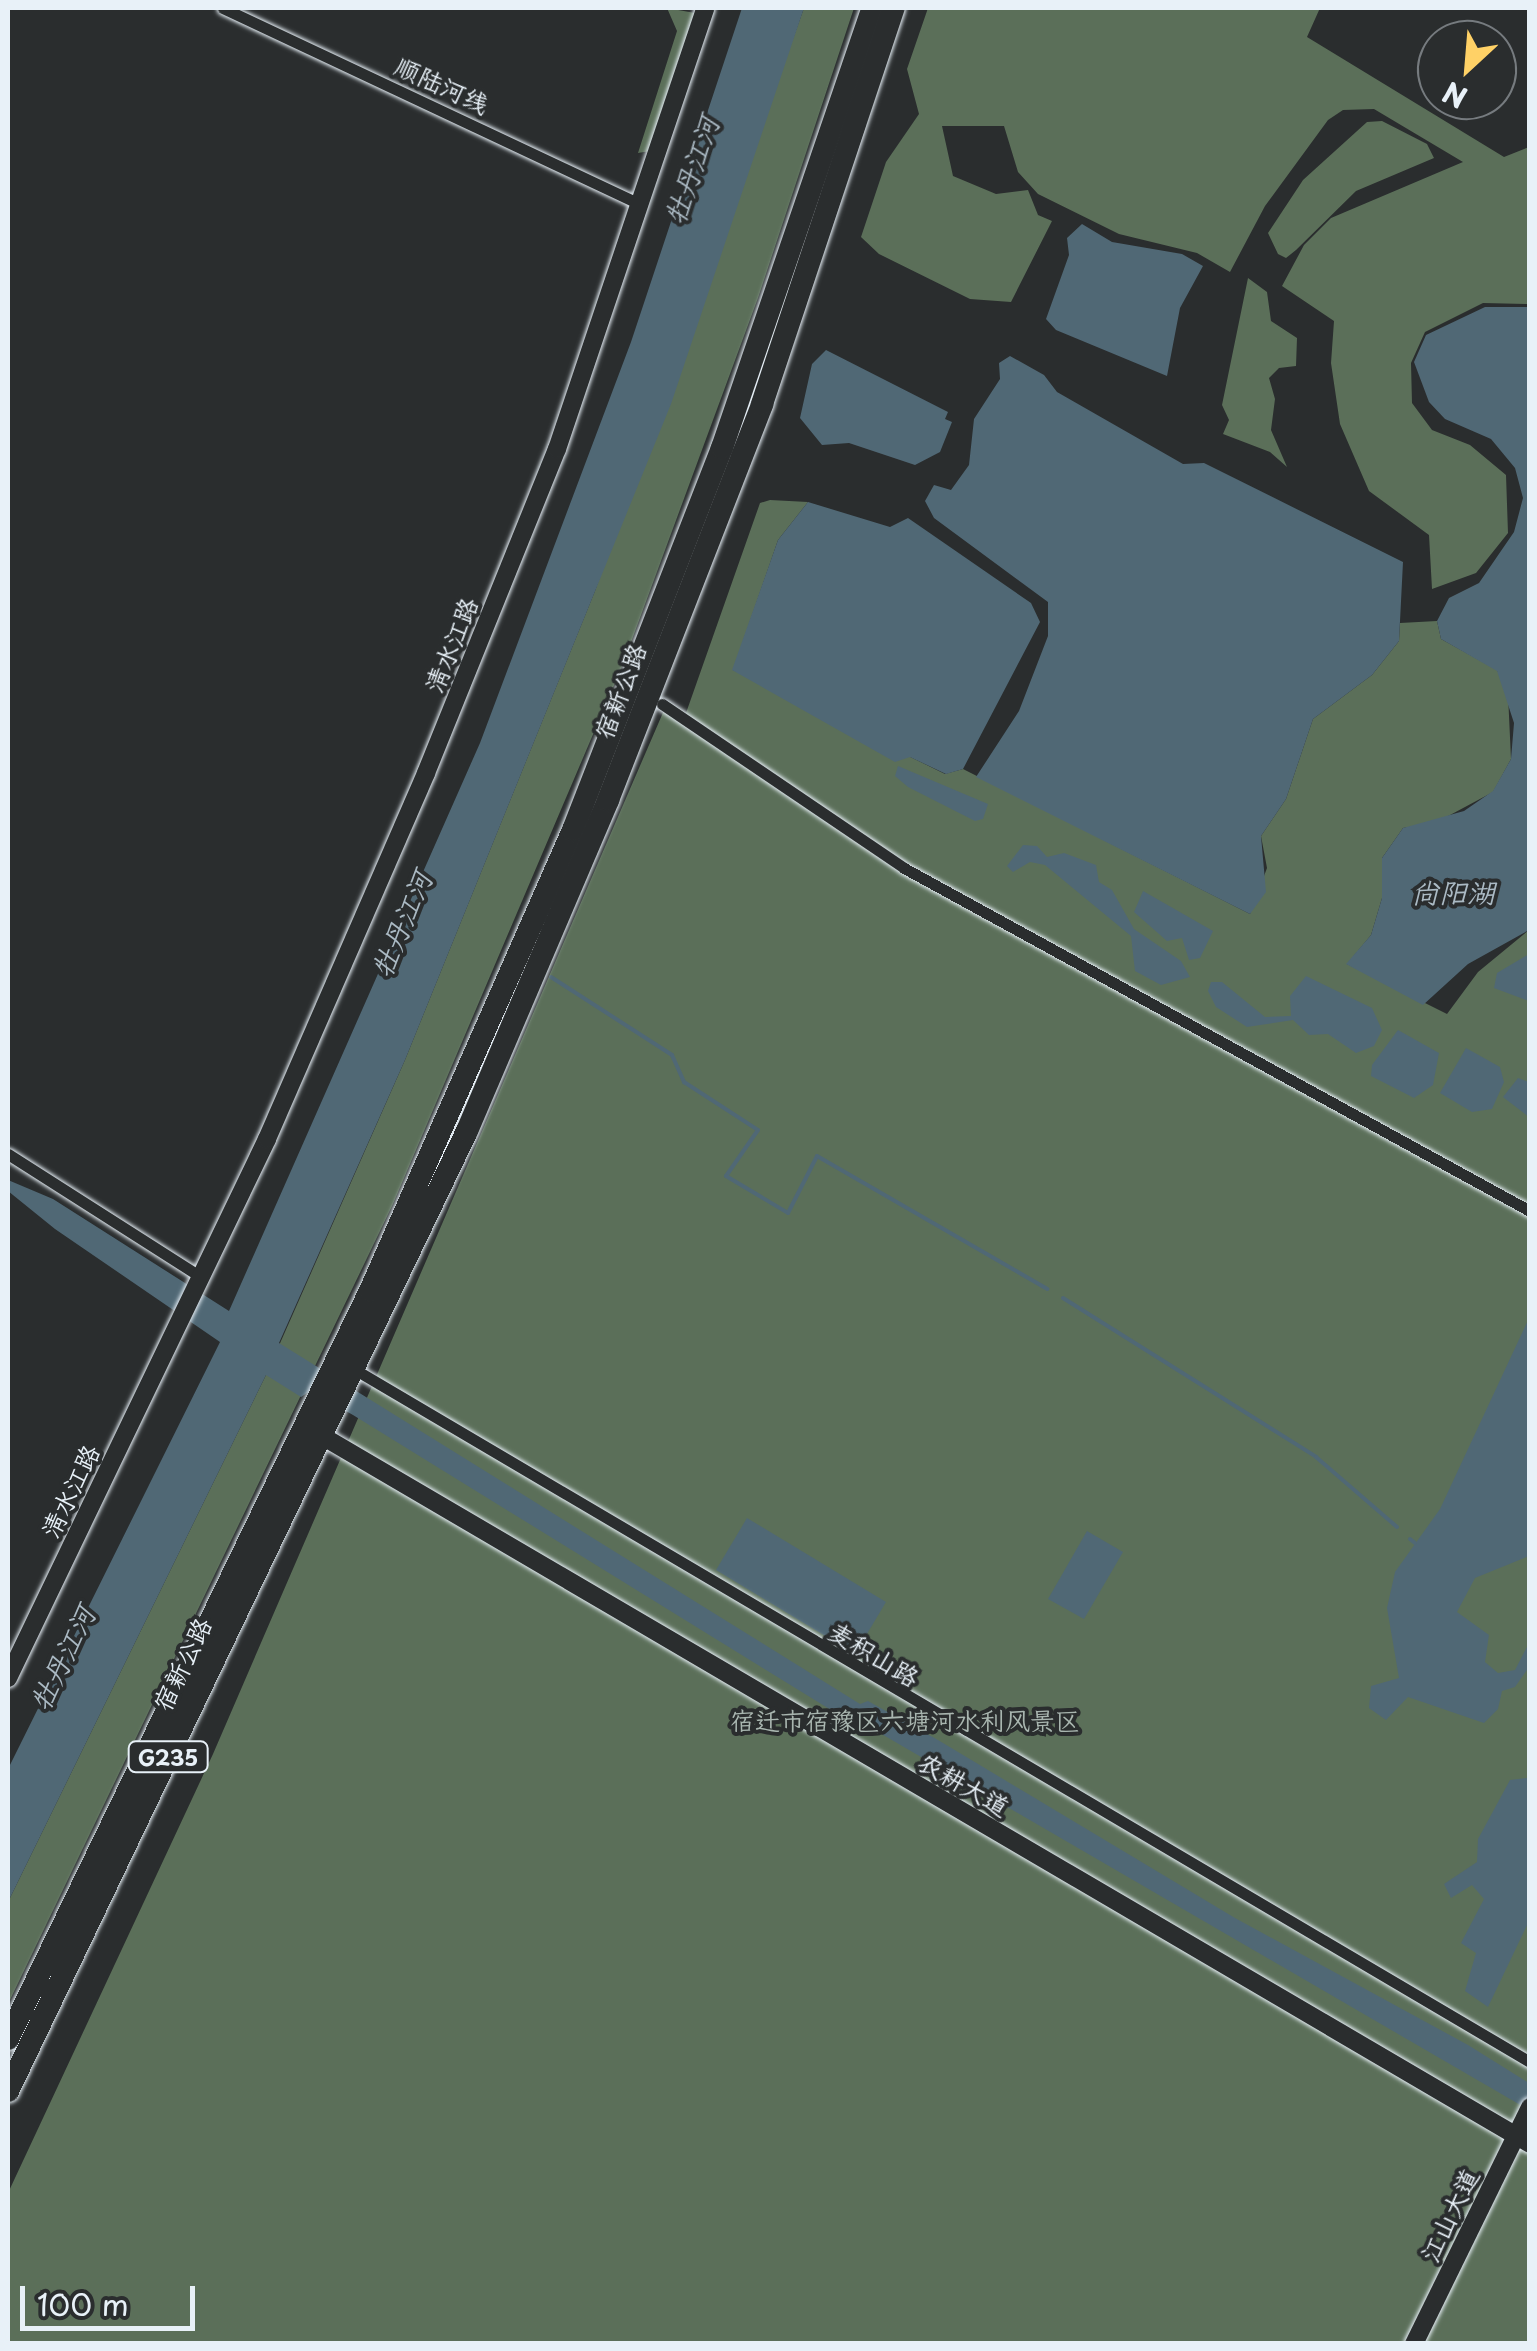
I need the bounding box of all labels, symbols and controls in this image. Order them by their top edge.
north arrow [1417,20,1517,120]
street label: 顺陆河线 [390,50,494,120]
text: N [1435,71,1474,120]
water label: 牡丹江河 [657,112,725,228]
street label: 清水江路 [418,593,484,697]
street label: 宿新公路 [588,639,652,743]
water label: 牡丹江河 [364,866,438,982]
water label: 尚阳湖 [1411,875,1495,909]
street label: 清水江路 [35,1439,105,1543]
water label: 牡丹江河 [22,1600,102,1716]
street label: 宿新公路 [147,1612,217,1716]
street label: 麦积山路 [823,1615,925,1693]
park label: 宿迁市宿豫区六塘河水利风景区 [730,1705,1080,1735]
road number: G235 [126,1740,210,1774]
street label: 农耕大道 [913,1746,1015,1822]
street label: 江山大道 [1414,2163,1484,2267]
scale bar [25,2266,200,2328]
text: 100 m [37,2281,129,2326]

